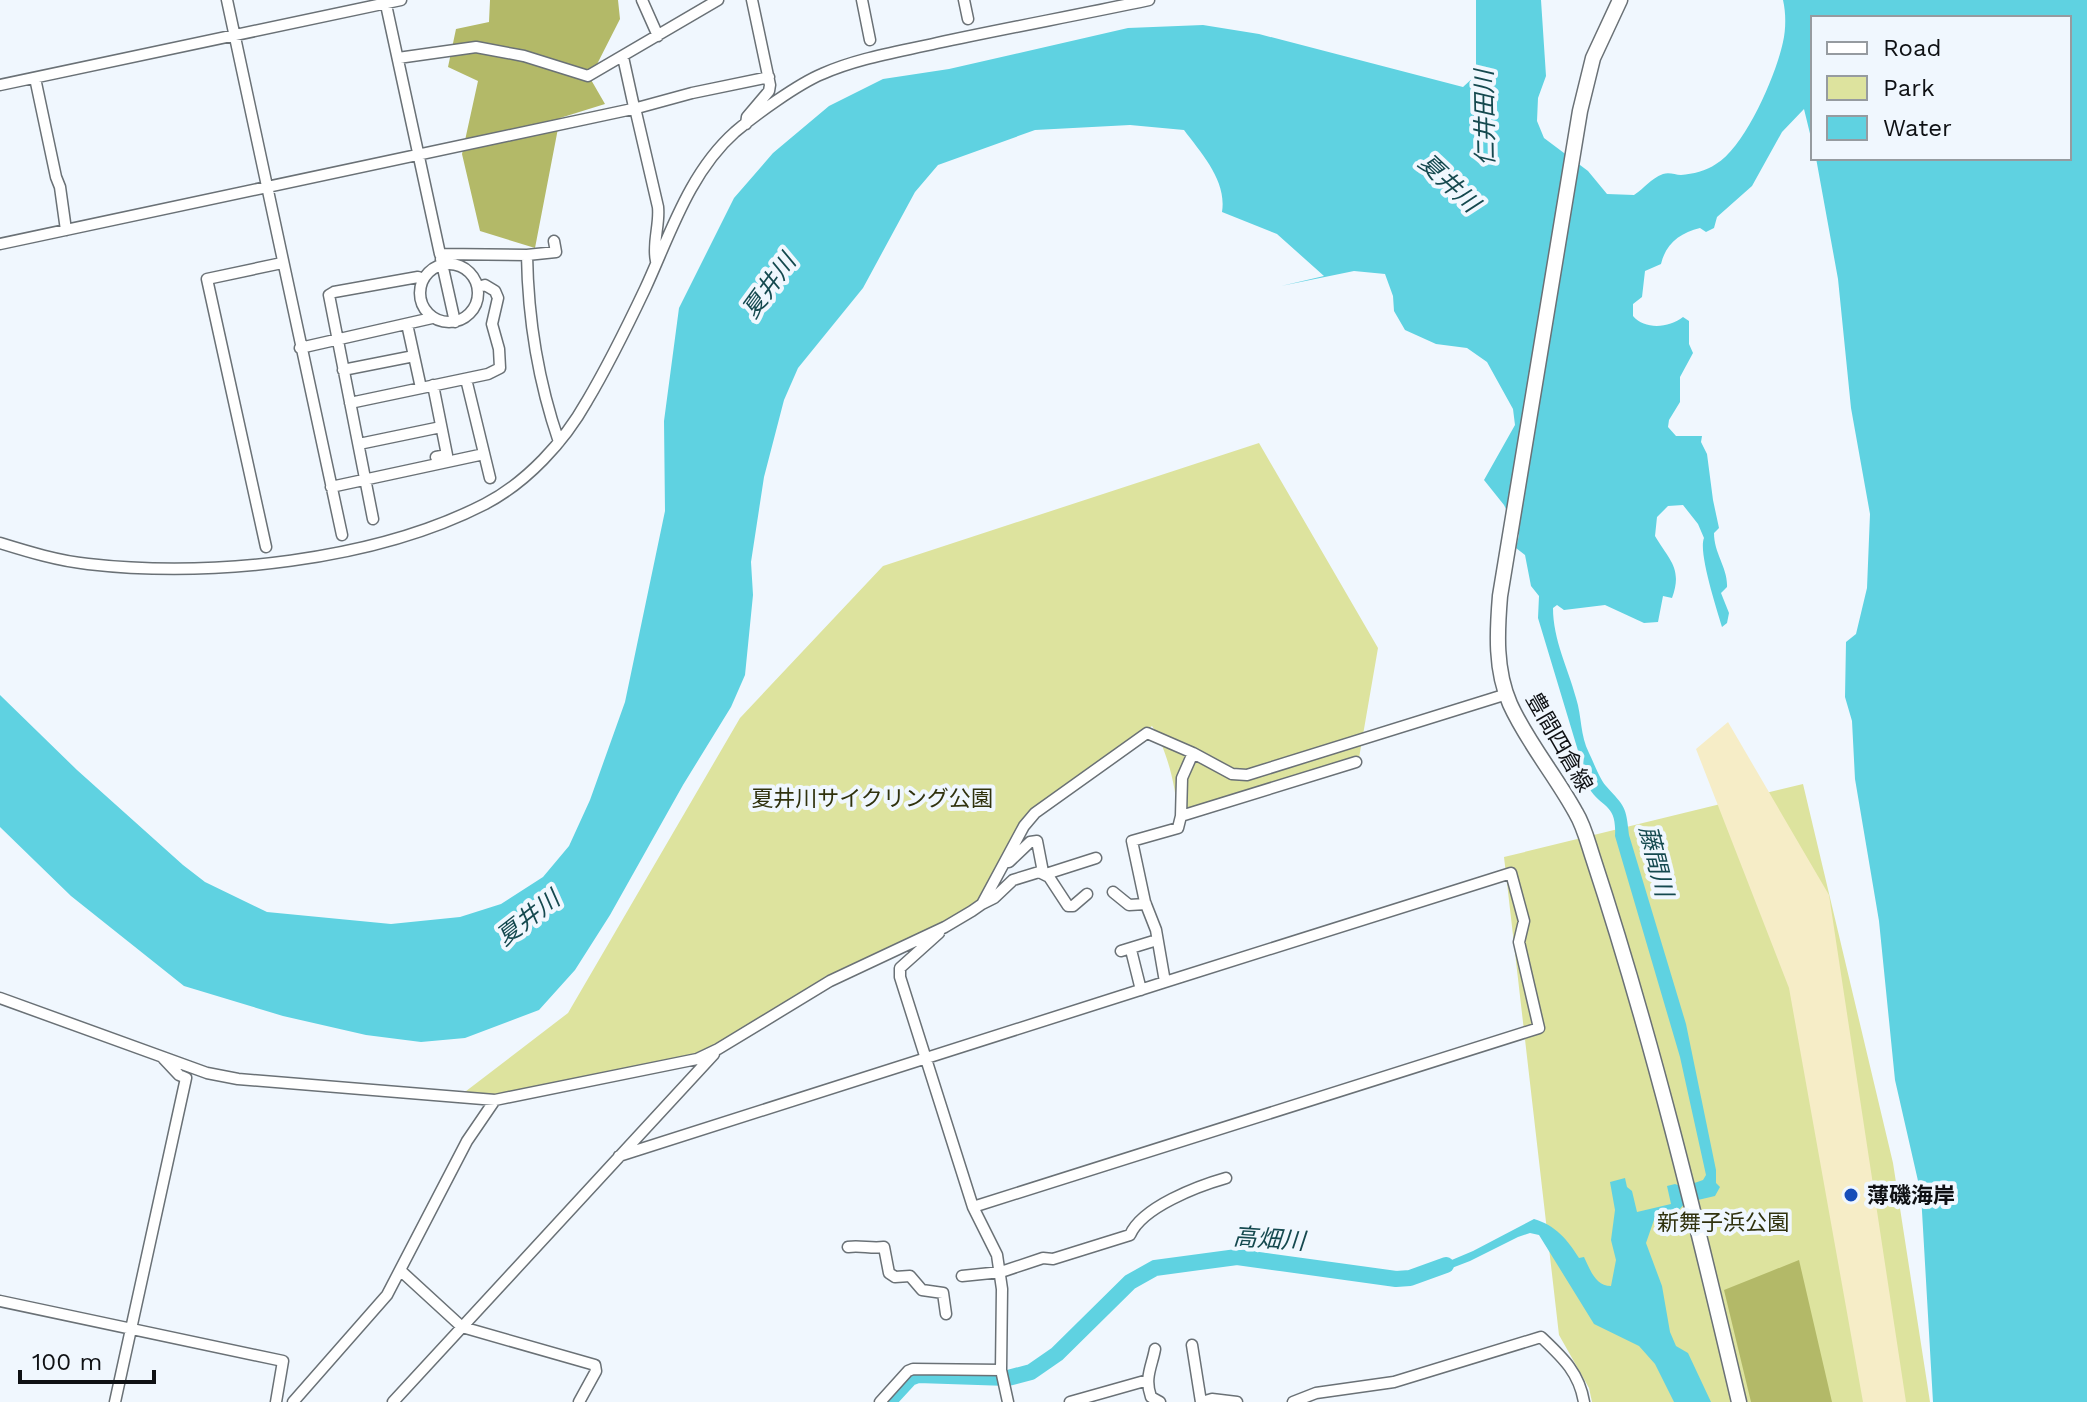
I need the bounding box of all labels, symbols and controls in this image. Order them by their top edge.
legend [1811,16,2071,160]
text: Road [1883,34,1942,62]
water label: 仁井田川 [1470,67,1500,166]
text: Park [1883,74,1935,102]
text: Water [1883,114,1952,142]
water label: 夏井川 [1413,148,1487,220]
water label: 夏井川 [737,246,803,323]
street label: 豊間四倉線 [1521,688,1598,796]
park label: 夏井川サイクリング公園 [751,786,993,811]
water label: 藤間川 [1634,823,1679,902]
water label: 夏井川 [491,883,567,951]
place label: 薄磯海岸 [1867,1183,1955,1208]
marker: 薄磯海岸 [1842,1186,1860,1204]
park label: 新舞子浜公園 [1657,1210,1789,1235]
water label: 高畑川 [1232,1223,1309,1256]
scale bar [20,1334,154,1384]
text: 100 m [32,1348,102,1376]

